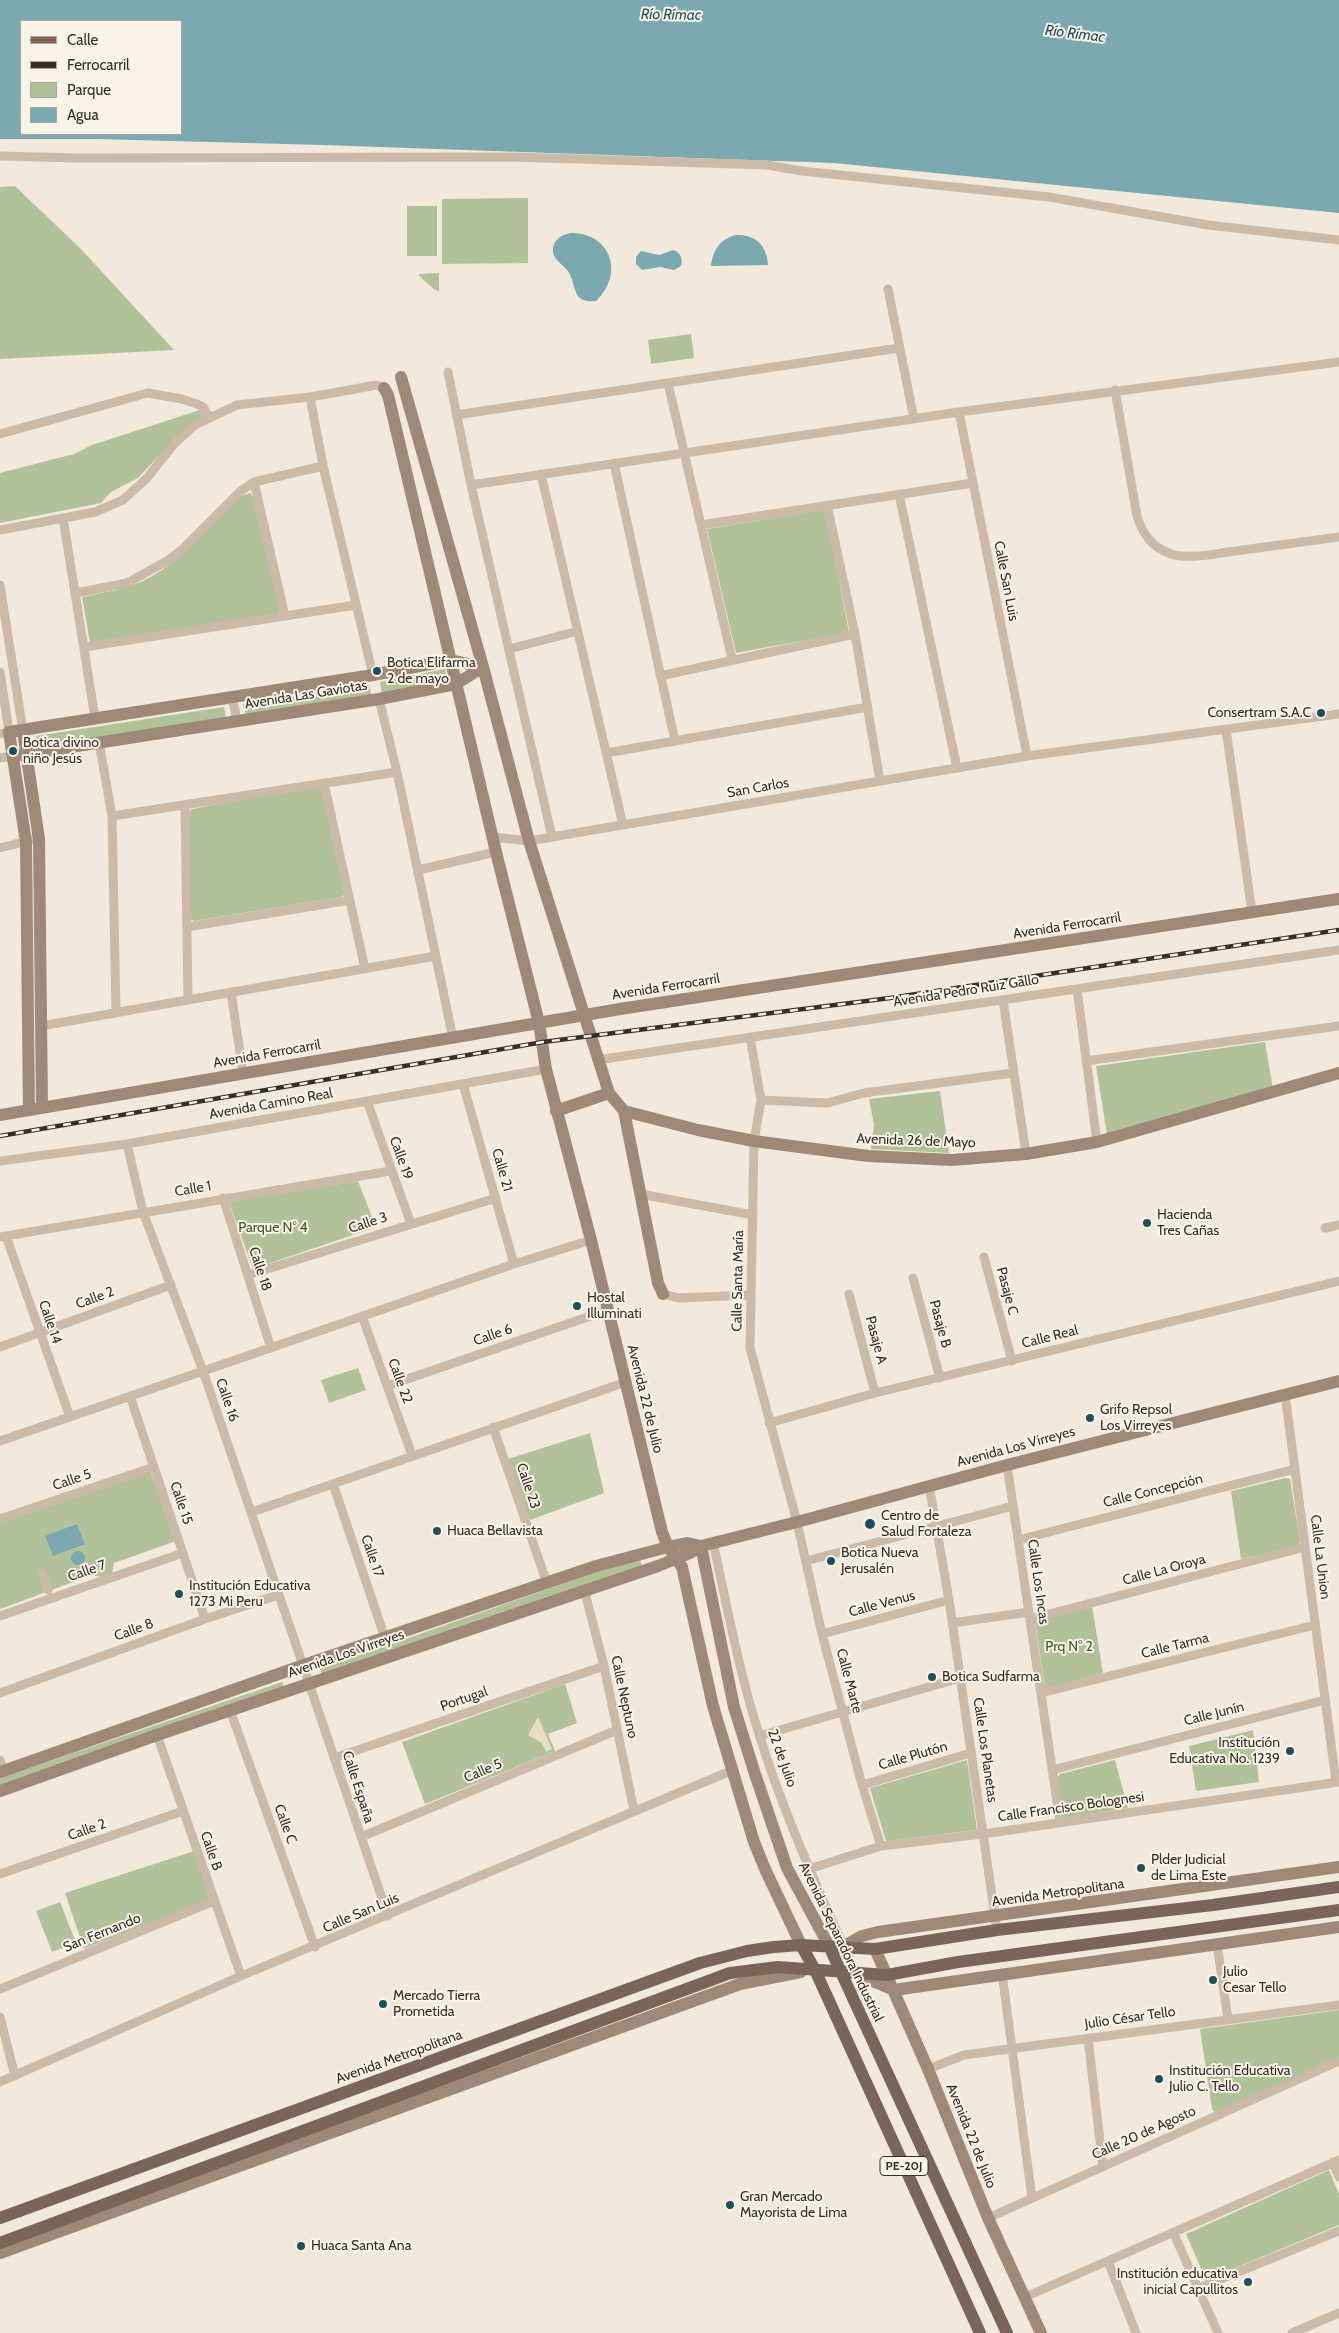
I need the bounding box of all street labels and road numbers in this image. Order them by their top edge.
street label: Calle San Luis [990,540,1022,622]
street label: Avenida Las Gaviotas [244,677,368,713]
street label: San Carlos [726,774,790,802]
street label: Avenida Ferrocarril [1012,909,1122,943]
street label: Avenida Ferrocarril [611,970,721,1004]
street label: Avenida Pedro Ruiz Gallo [892,971,1040,1011]
street label: Avenida Ferrocarril [212,1036,322,1072]
street label: Avenida Camino Real [208,1085,334,1123]
street label: Avenida 26 de Mayo [856,1131,976,1151]
street label: Calle 19 [385,1134,417,1182]
street label: Calle 21 [488,1146,516,1194]
street label: Calle 1 [173,1178,213,1200]
street label: Calle 3 [346,1209,390,1237]
street label: Calle Santa María [729,1230,747,1332]
street label: Calle 18 [245,1245,275,1293]
street label: Pasaje C [993,1265,1021,1317]
street label: Calle 2 [74,1283,116,1313]
street label: Calle 14 [35,1298,65,1346]
street label: Pasaje B [926,1298,954,1350]
street label: Pasaje A [862,1314,890,1366]
street label: Calle 6 [471,1321,515,1349]
street label: Calle Real [1020,1322,1080,1352]
street label: Avenida 22 de Julio [623,1343,667,1455]
street label: Calle 22 [384,1356,416,1406]
street label: Calle 16 [212,1376,242,1424]
street label: Avenida Los Virreyes [955,1423,1077,1471]
street label: Calle 23 [512,1461,544,1511]
street label: Calle 5 [50,1466,94,1494]
street label: Calle Concepción [1101,1470,1205,1512]
street label: Calle 15 [166,1479,196,1527]
street label: Calle La Union [1306,1514,1334,1600]
street label: Calle 17 [357,1533,387,1579]
street label: Calle Los Incas [1024,1538,1052,1626]
street label: Calle La Oroya [1121,1551,1207,1589]
street label: Calle 7 [66,1557,108,1585]
street label: Calle Venus [847,1587,917,1621]
street label: Calle 8 [112,1615,156,1645]
street label: Avenida Los Virreyes [286,1626,406,1682]
street label: Calle Tarma [1140,1630,1210,1662]
street label: Calle Marte [832,1647,866,1715]
street label: Calle Neptuno [607,1654,641,1740]
street label: Portugal [438,1683,490,1715]
street label: Calle Los Planetas [969,1696,1001,1804]
street label: Calle Junín [1182,1698,1246,1730]
street label: 22 de Julio [764,1727,800,1789]
street label: Calle Plutón [877,1738,949,1774]
street label: Calle España [338,1749,378,1825]
street label: Calle 5 [461,1755,505,1787]
street label: Calle Francisco Bolognesi [997,1788,1145,1826]
street label: Calle C [270,1802,300,1846]
street label: Calle 2 [66,1816,108,1844]
street label: Calle B [196,1829,226,1873]
street label: Avenida Separadora Industrial [795,1860,887,2024]
street label: Avenida Metropolitana [991,1875,1125,1911]
street label: Calle San Luis [320,1889,402,1937]
street label: San Fernando [61,1910,143,1956]
street label: Julio César Tello [1084,2003,1176,2033]
street label: Avenida Metropolitana [334,2026,464,2088]
street label: Avenida 22 de Julio [942,2081,1000,2191]
street label: Calle 20 de Agosto [1089,2103,1199,2163]
road number: PE-20J [880,2156,928,2176]

